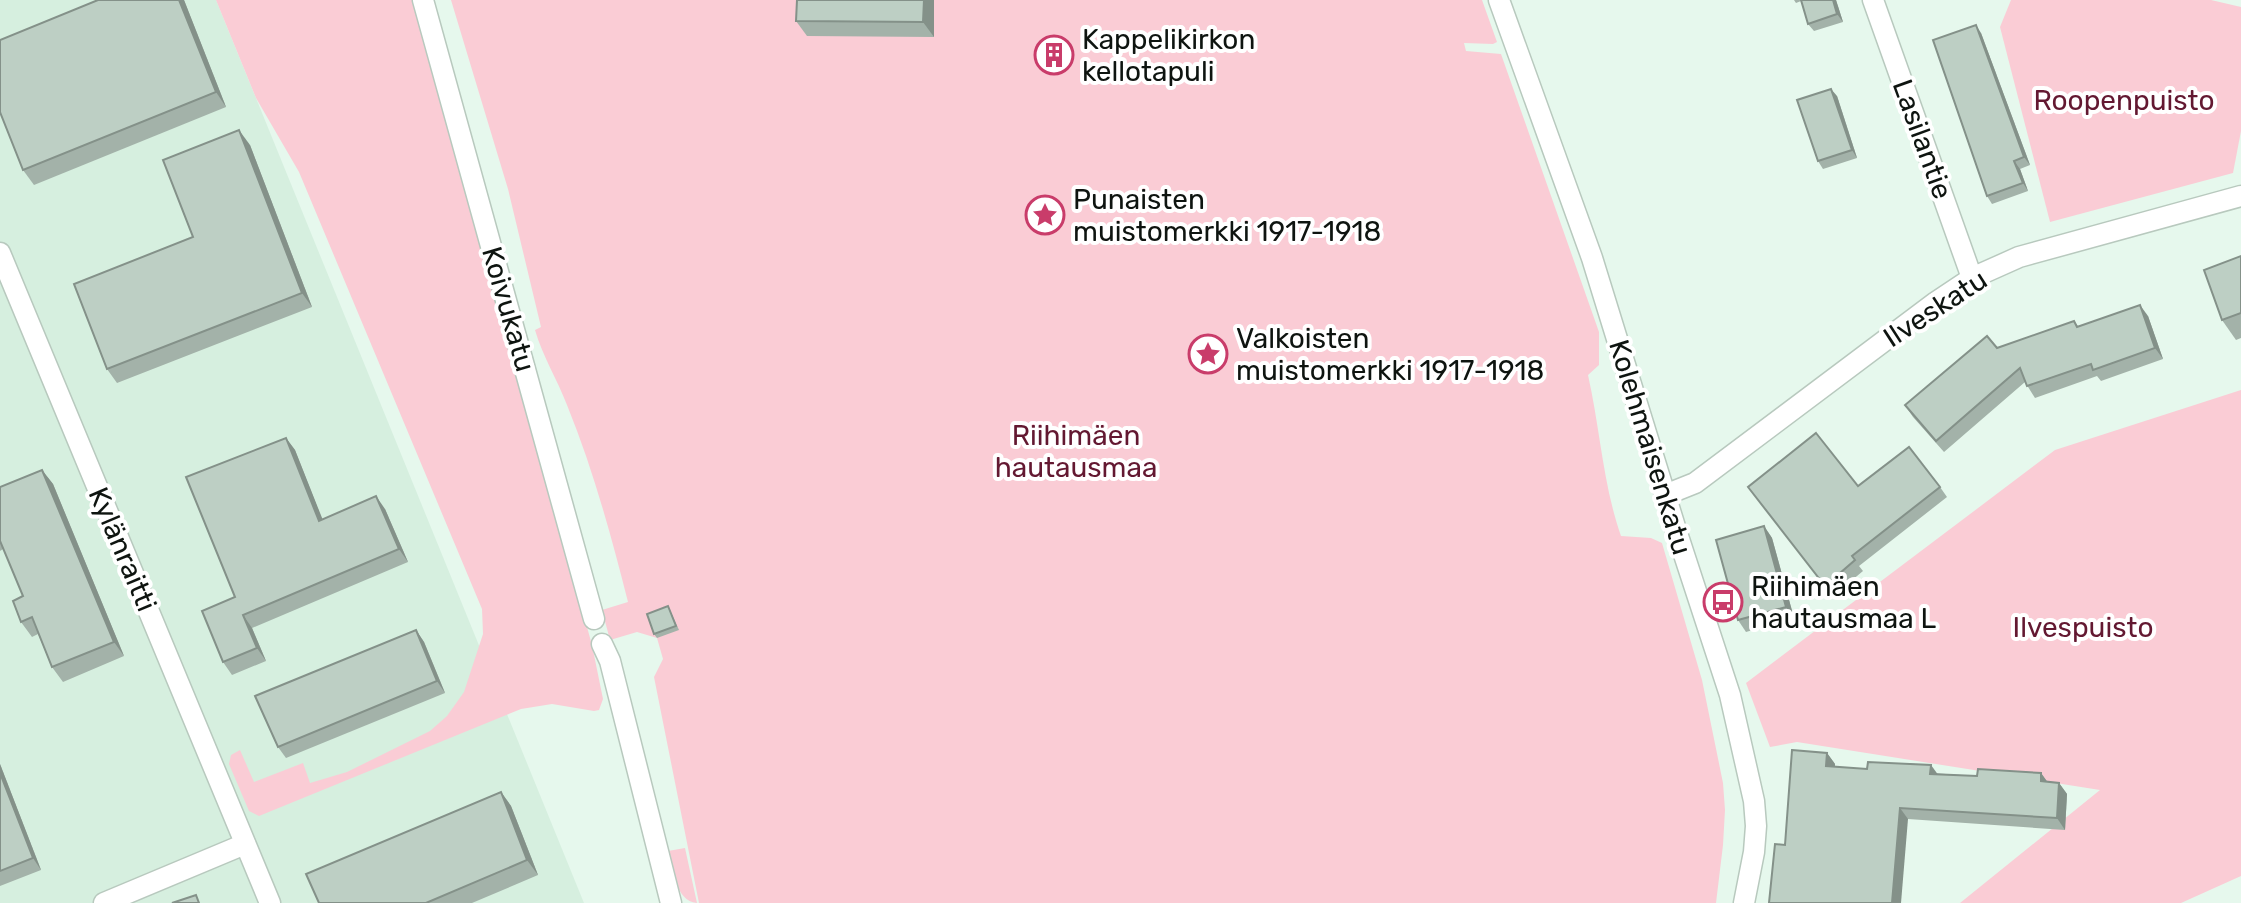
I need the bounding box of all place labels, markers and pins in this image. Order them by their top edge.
place label: Kappelikirkon kellotapuli [1082,23,1255,88]
building icon: Kappelikirkon kellotapuli [1033,34,1075,76]
place label: Punaisten muistomerkki 1917-1918 [1073,183,1381,248]
place icon: Punaisten muistomerkki 1917-1918 [1024,194,1066,236]
place label: Valkoisten muistomerkki 1917-1918 [1236,322,1544,387]
place icon: Valkoisten muistomerkki 1917-1918 [1187,333,1229,375]
place label: Riihimäen hautausmaa L [1751,570,1937,635]
bus stop icon: Riihimäen hautausmaa L [1702,581,1744,623]

